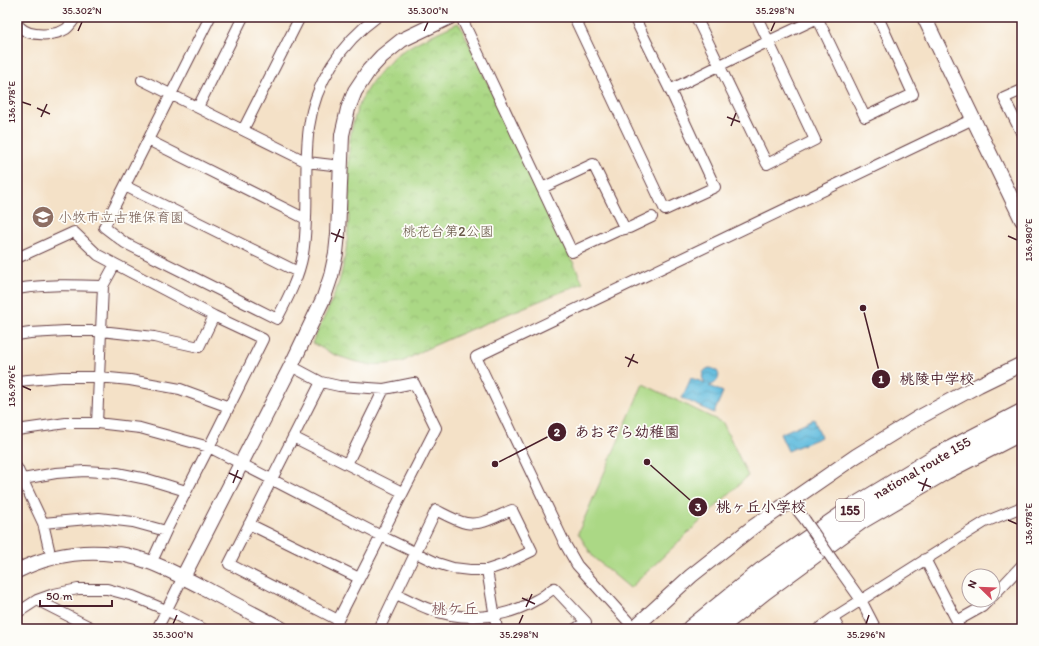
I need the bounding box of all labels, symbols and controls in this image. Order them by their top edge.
text: 35.302°N [62,4,102,17]
text: 35.300°N [408,4,449,17]
text: 35.298°N [756,4,795,17]
text: 136.978°E [5,81,18,123]
school or university icon: 小牧市立古雅保育園 [30,204,56,230]
place label: 小牧市立古雅保育園 [58,209,184,226]
text: 136.980°E [1022,218,1035,262]
park label: 桃花台第2公園 [402,223,494,240]
text: 136.976°E [5,365,18,407]
callout: 桃陵中学校 [871,365,982,392]
text: 桃陵中学校 [899,370,975,388]
text: 1 [878,372,884,386]
callout: あおぞら幼稚園 [547,418,688,445]
text: あおぞら幼稚園 [574,423,680,441]
text: 2 [554,425,561,439]
street label: national route 155 [870,433,974,503]
callout: 桃ヶ丘小学校 [688,493,814,520]
text: 桃ヶ丘小学校 [716,498,806,516]
road number: 155 [836,499,864,521]
text: 3 [695,500,702,514]
text: 136.978°E [1022,503,1035,545]
north arrow [961,568,1001,608]
text: N [965,578,980,590]
scale bar [40,582,112,608]
text: 50 m [46,589,72,603]
district label: 桃ケ丘 [431,599,479,618]
text: 35.300°N [153,628,194,641]
text: 35.298°N [500,628,539,641]
text: 35.296°N [847,628,886,641]

